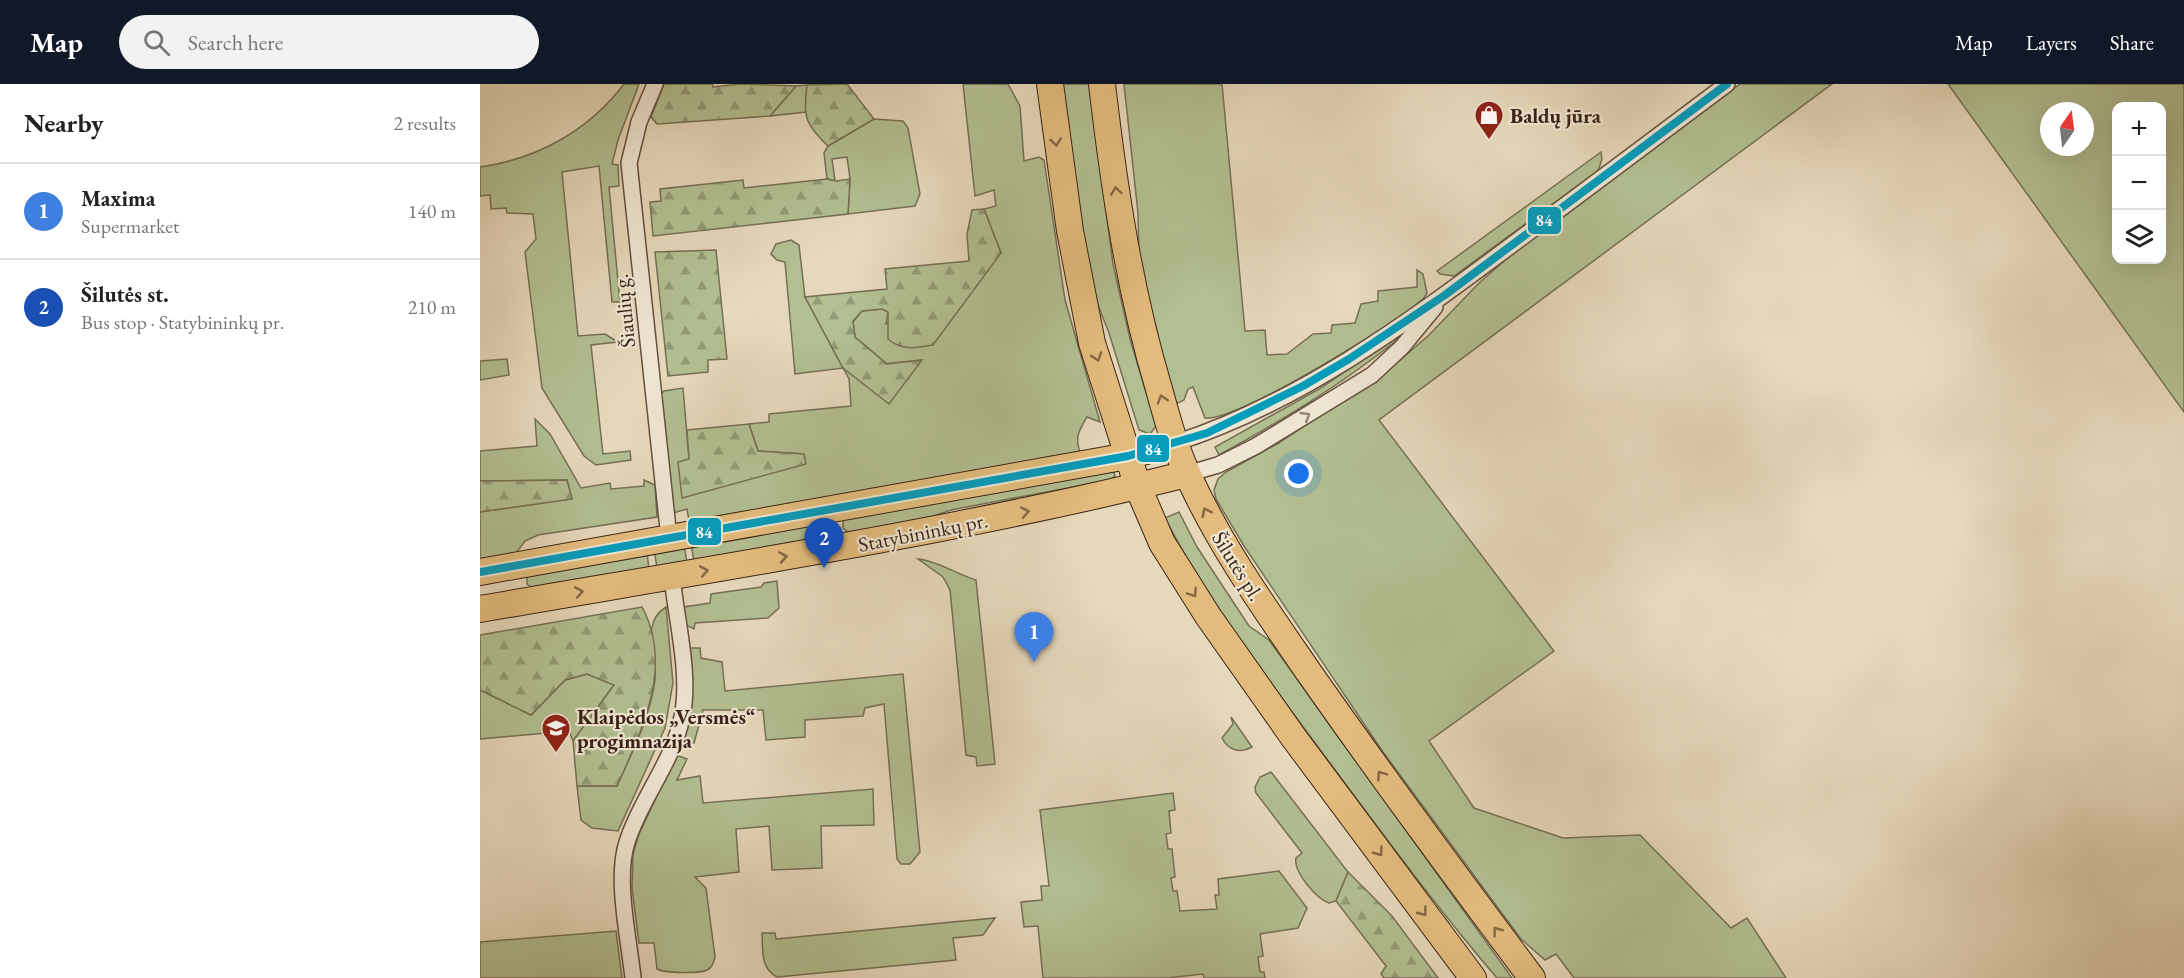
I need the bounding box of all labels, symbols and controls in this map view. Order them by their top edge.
search box [119,15,539,69]
text: Map [30,24,83,60]
icon: search [140,26,173,59]
text: Search here [188,28,283,57]
text: Map [1955,29,1993,56]
text: Layers [2026,29,2077,56]
text: Share [2110,29,2154,56]
shop icon: Baldų jūra [1473,99,1505,141]
place label: Baldų jūra [1510,102,1602,129]
north arrow [2040,102,2094,156]
map controls [2112,102,2166,264]
button: + [2112,102,2166,156]
text: Nearby [24,106,104,140]
text: 2 results [393,110,456,136]
one-way arrow [1049,138,1062,147]
button: − [2112,156,2166,210]
text: Maxima [81,184,155,213]
one-way arrow [1110,187,1122,196]
text: 1 [38,198,49,224]
text: 140 m [408,198,456,224]
line badge: 84 [1527,206,1562,235]
text: 84 [1536,210,1553,231]
button: layers [2112,210,2166,264]
text: Supermarket [81,213,179,239]
street label: Šiaulių g. [607,273,641,349]
text: Šilutės st. [81,280,169,309]
text: 2 [38,294,49,320]
text: 210 m [408,294,456,320]
text: Bus stop · Statybininkų pr. [81,309,284,335]
one-way arrow [1089,351,1102,362]
one-way arrow [1157,394,1169,405]
one-way arrow [1300,412,1310,424]
line badge: 84 [1136,434,1170,463]
text: 84 [1145,439,1162,460]
your location [1284,459,1313,488]
street label: Statybininkų pr. [856,506,990,558]
one-way arrow [1020,506,1030,519]
one-way arrow [1202,508,1213,519]
line badge: 84 [687,517,722,546]
pin: 2 [804,518,844,568]
text: 84 [696,522,713,543]
street label: Šilutės pl. [1206,526,1270,606]
one-way arrow [778,552,788,564]
one-way arrow [699,565,709,577]
one-way arrow [574,586,584,599]
one-way arrow [1186,587,1198,597]
pin: 1 [1014,612,1054,662]
place label: Klaipėdos „Versmės“ progimnazija [577,703,755,754]
school or university icon: Klaipėdos „Versmės“ progimnazija [540,712,572,754]
one-way arrow [1377,770,1388,781]
one-way arrow [1372,845,1383,856]
one-way arrow [1416,905,1427,916]
one-way arrow [1493,927,1504,938]

